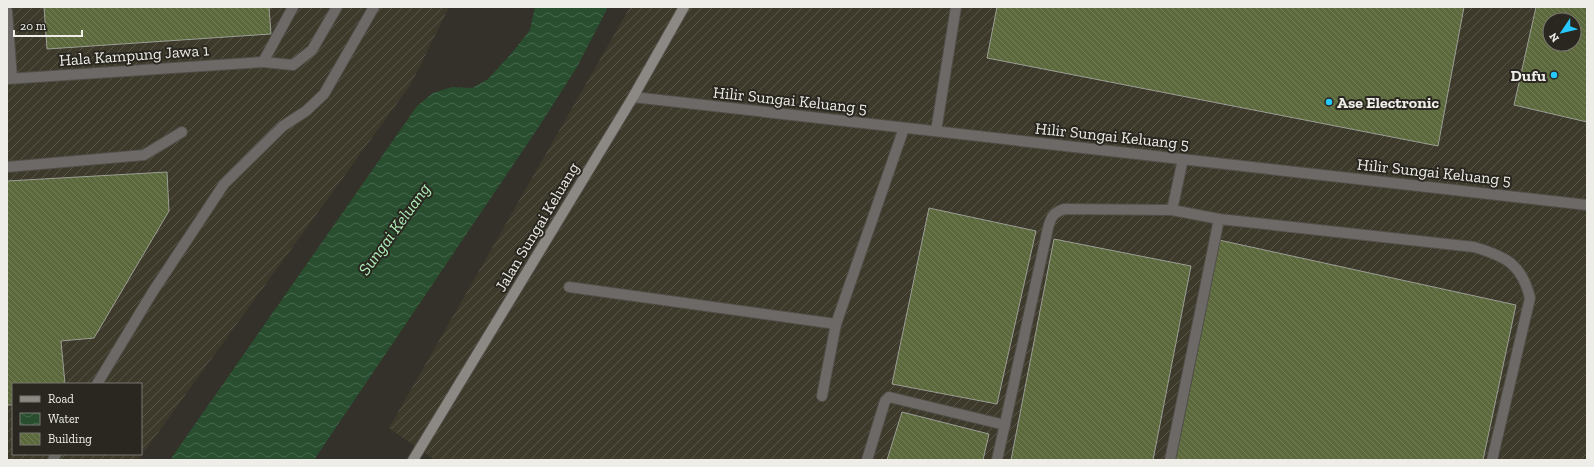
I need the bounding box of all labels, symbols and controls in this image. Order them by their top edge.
scale bar [14,12,82,38]
north arrow [1542,12,1582,52]
text: 20 m [20,19,47,33]
text: N [1546,30,1562,45]
street label: Hala Kampung Jawa 1 [58,40,210,70]
place label: Dufu [1511,66,1547,85]
marker: Dufu [1549,70,1559,80]
street label: Hilir Sungai Keluang 5 [712,82,868,118]
place label: Ase Electronic [1337,93,1439,112]
marker: Ase Electronic [1324,97,1334,107]
street label: Hilir Sungai Keluang 5 [1034,118,1190,154]
street label: Hilir Sungai Keluang 5 [1356,154,1512,190]
street label: Jalan Sungai Keluang [491,159,583,295]
water label: Sungai Keluang [354,179,434,279]
legend [12,383,142,455]
text: Road [48,392,74,406]
text: Water [48,412,80,426]
text: Building [48,432,92,446]

